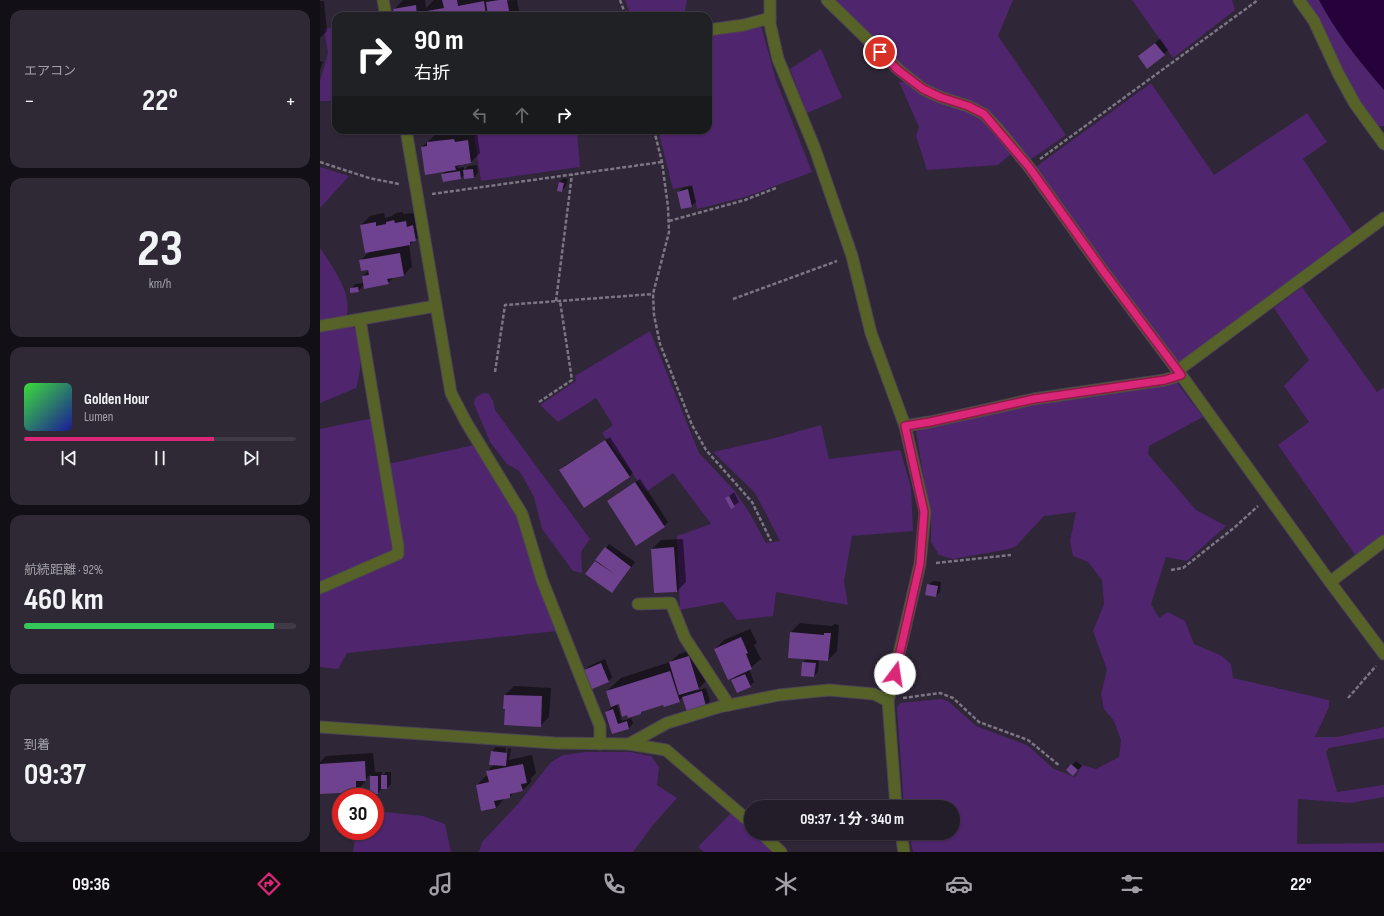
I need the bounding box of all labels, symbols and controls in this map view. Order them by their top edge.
text: 90 m [414,24,464,57]
icon: right [348,28,400,80]
pin [863,35,897,69]
icon: arrive [869,41,891,63]
text: エアコン [24,63,76,79]
text: 右折 [414,63,450,84]
text: 22° [142,83,178,119]
text: − [24,88,35,115]
text: + [285,88,296,115]
icon: left [469,104,491,126]
icon: ahead [511,104,533,126]
icon: right [553,104,575,126]
text: 23 [137,218,183,281]
text: km/h [149,276,171,292]
text: Golden Hour [84,390,149,409]
text: Lumen [84,409,113,425]
icon: previous [58,447,80,469]
icon: pause [149,447,171,469]
icon: next [240,447,262,469]
text: 航続距離 · 92% [24,562,103,578]
text: 460 km [24,582,104,618]
position arrow [874,653,916,695]
text: 到着 [24,737,50,753]
text: 09:37 [24,757,86,793]
speed limit sign: 30 [332,788,384,840]
text: 09:37 · 1 分 · 340 m [800,810,904,829]
icon: directions [255,870,283,898]
icon: music [427,870,455,898]
icon: phone [600,870,628,898]
icon: climate [772,870,800,898]
icon: car [945,870,973,898]
icon: filters [1118,870,1146,898]
text: 09:36 [72,874,110,895]
text: 22° [1290,874,1312,895]

